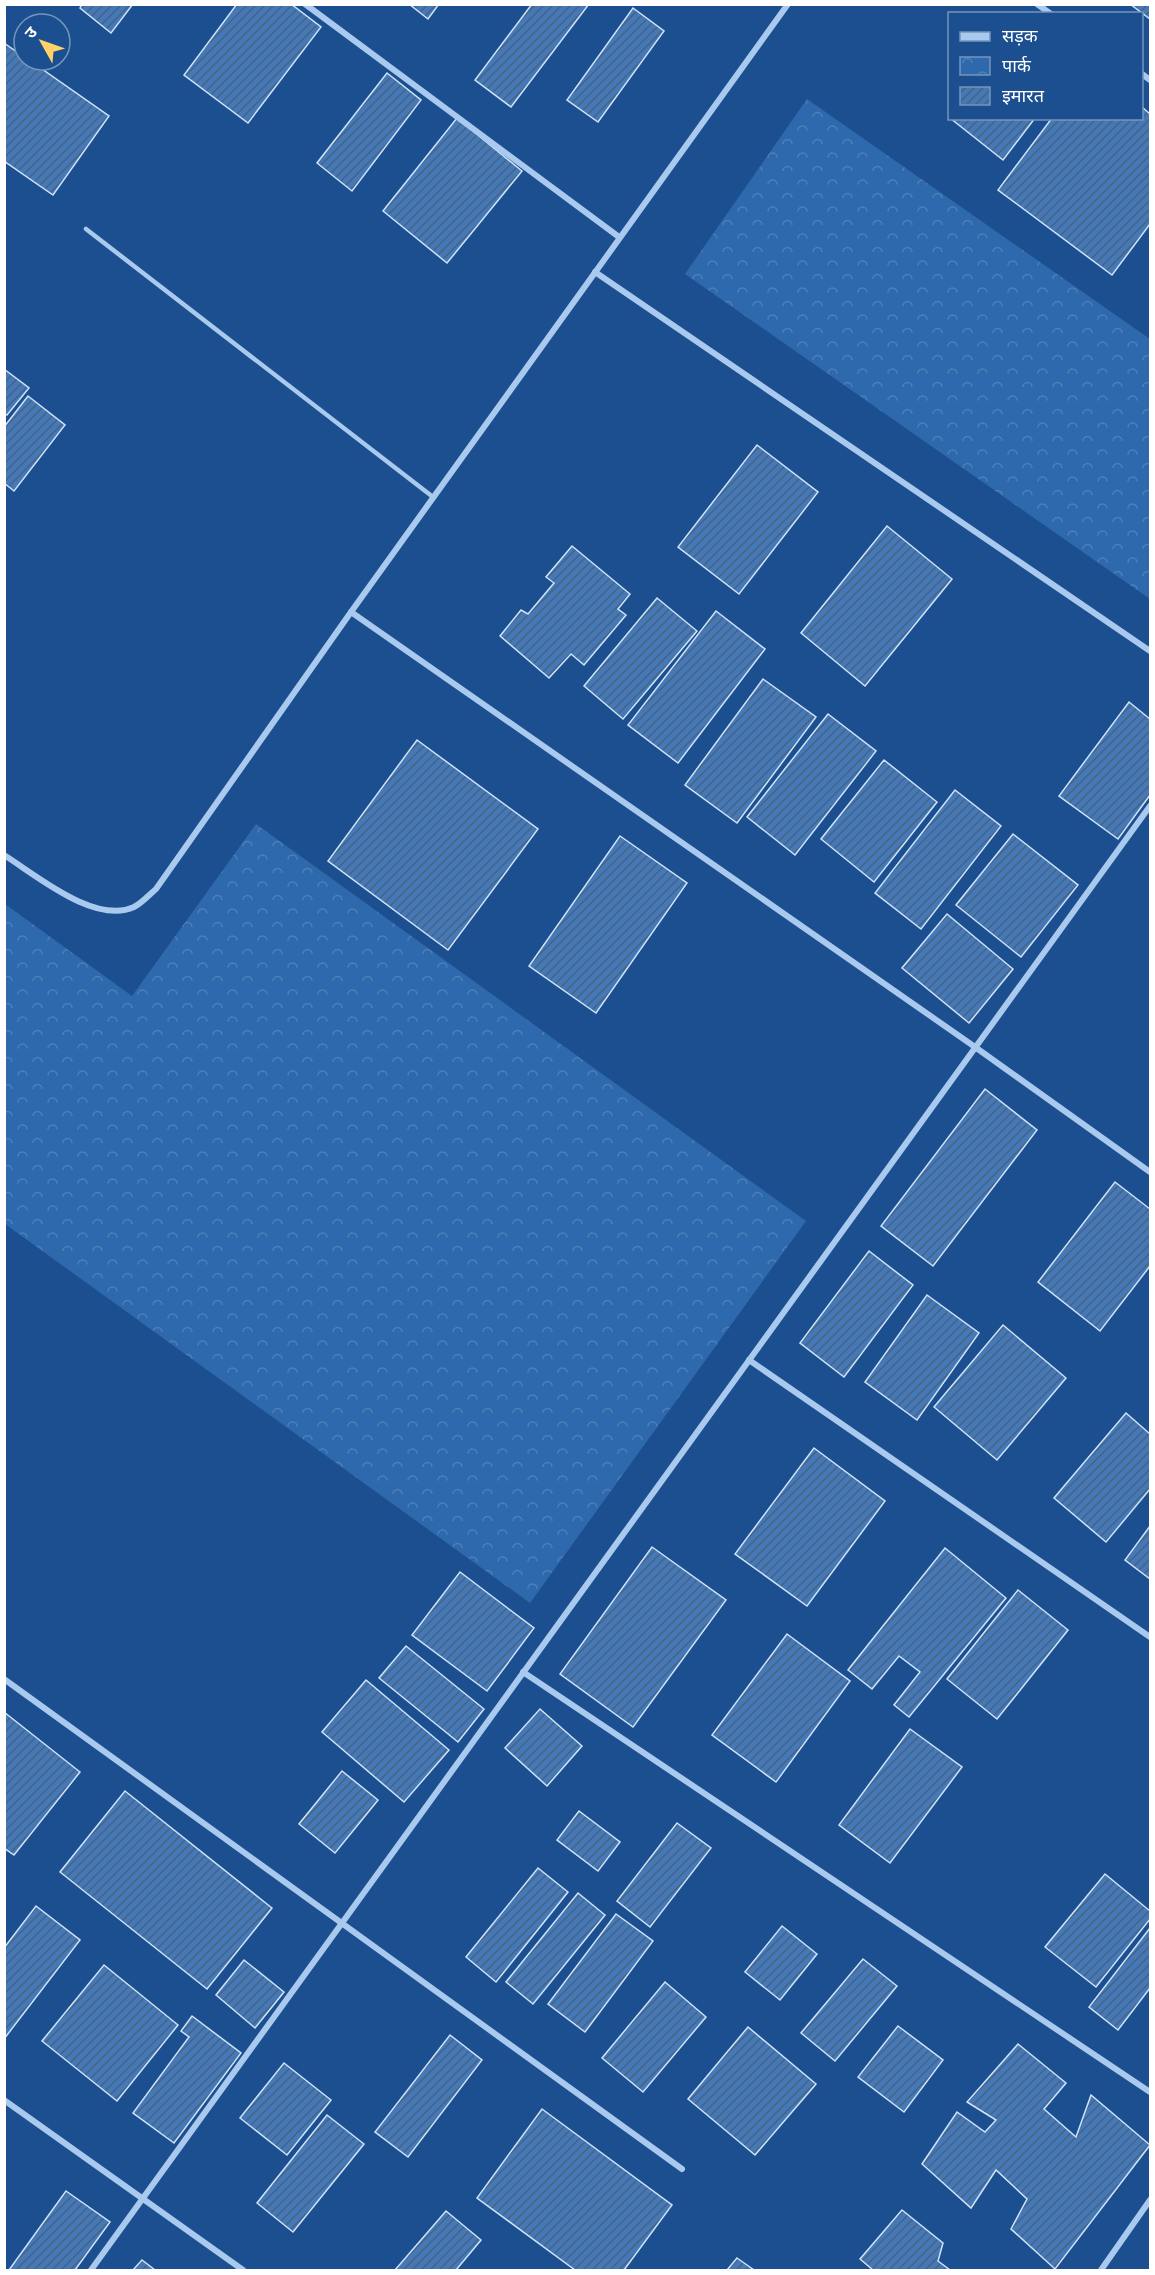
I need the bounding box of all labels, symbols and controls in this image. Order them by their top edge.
north arrow [12,12,72,72]
legend [948,12,1143,120]
text: उ [21,23,42,42]
text: सड़क [1002,25,1039,46]
text: पार्क [1002,55,1032,76]
text: इमारत [1002,85,1045,106]

